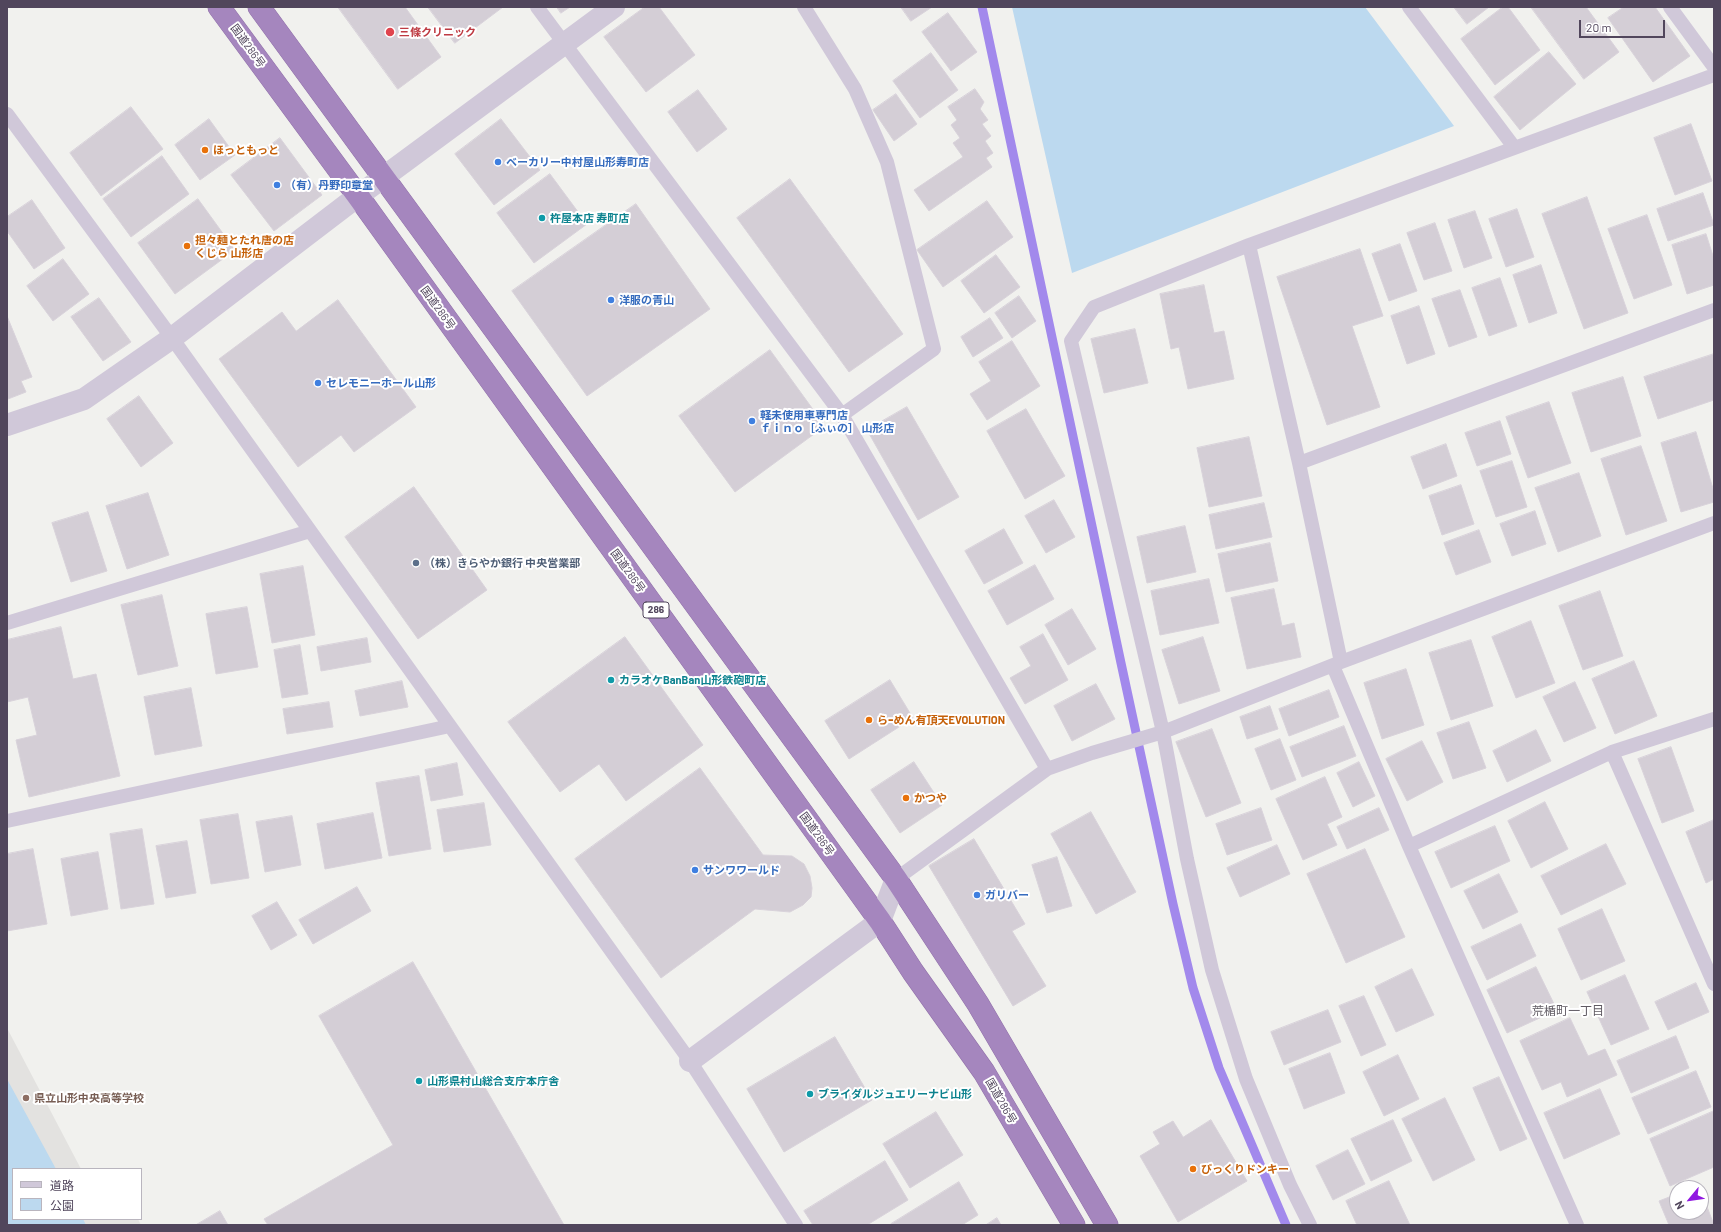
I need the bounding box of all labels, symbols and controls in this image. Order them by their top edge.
scale bar [1581,12,1667,38]
text: 20 m [1586,20,1612,34]
street label: 国道286号 [228,22,268,70]
place label: 三條クリニック [399,25,476,39]
marker: 三條クリニック [384,26,396,38]
place label: ほっともっと [213,143,279,157]
marker: ほっともっと [200,145,210,155]
place label: ベーカリー中村屋山形寿町店 [506,155,649,169]
marker: ベーカリー中村屋山形寿町店 [493,157,503,167]
place label: （有）丹野印章堂 [285,178,373,192]
marker: （有）丹野印章堂 [272,180,282,190]
place label: 杵屋本店 寿町店 [550,211,629,225]
marker: 杵屋本店 寿町店 [537,213,547,223]
place label: 担々麺とたれ唐の店 くじら 山形店 [195,233,294,259]
marker: 担々麺とたれ唐の店 くじら 山形店 [182,241,192,251]
street label: 国道286号 [418,284,458,332]
place label: 洋服の青山 [619,293,674,307]
marker: 洋服の青山 [606,295,616,305]
place label: セレモニーホール山形 [326,376,436,390]
marker: セレモニーホール山形 [313,378,323,388]
place label: 軽未使用車専門店 ｆｉｎｏ［ふぃの］ 山形店 [760,408,894,434]
marker: 軽未使用車専門店 ｆｉｎｏ［ふぃの］ 山形店 [747,416,757,426]
street label: 国道286号 [608,547,648,595]
place label: （株）きらやか銀行 中央営業部 [424,556,580,570]
marker: （株）きらやか銀行 中央営業部 [411,558,421,568]
road number: 286 [643,602,669,618]
place label: カラオケBanBan山形鉄砲町店 [619,673,766,687]
marker: カラオケBanBan山形鉄砲町店 [606,675,616,685]
place label: らｰめん有頂天EVOLUTION [877,713,1005,727]
marker: らｰめん有頂天EVOLUTION [864,715,874,725]
place label: かつや [914,791,947,805]
marker: かつや [901,793,911,803]
street label: 国道286号 [797,810,837,858]
place label: サンワワールド [703,863,780,877]
marker: サンワワールド [690,865,700,875]
place label: ガリバー [985,888,1029,902]
marker: ガリバー [972,890,982,900]
district label: 荒楯町一丁目 [1532,1004,1604,1018]
place label: 山形県村山総合支庁本庁舎 [427,1074,559,1088]
marker: 山形県村山総合支庁本庁舎 [414,1076,424,1086]
street label: 国道286号 [983,1076,1019,1126]
place label: ブライダルジュエリーナビ山形 [818,1087,972,1101]
marker: ブライダルジュエリーナビ山形 [805,1089,815,1099]
place label: 県立山形中央高等学校 [34,1091,144,1105]
marker: 県立山形中央高等学校 [21,1093,31,1103]
place label: びっくりドンキー [1201,1162,1289,1176]
marker: びっくりドンキー [1188,1164,1198,1174]
legend [12,1168,142,1220]
text: 道路 [50,1178,74,1192]
north arrow [1669,1180,1709,1220]
text: 公園 [50,1198,74,1212]
text: N [1671,1199,1686,1212]

